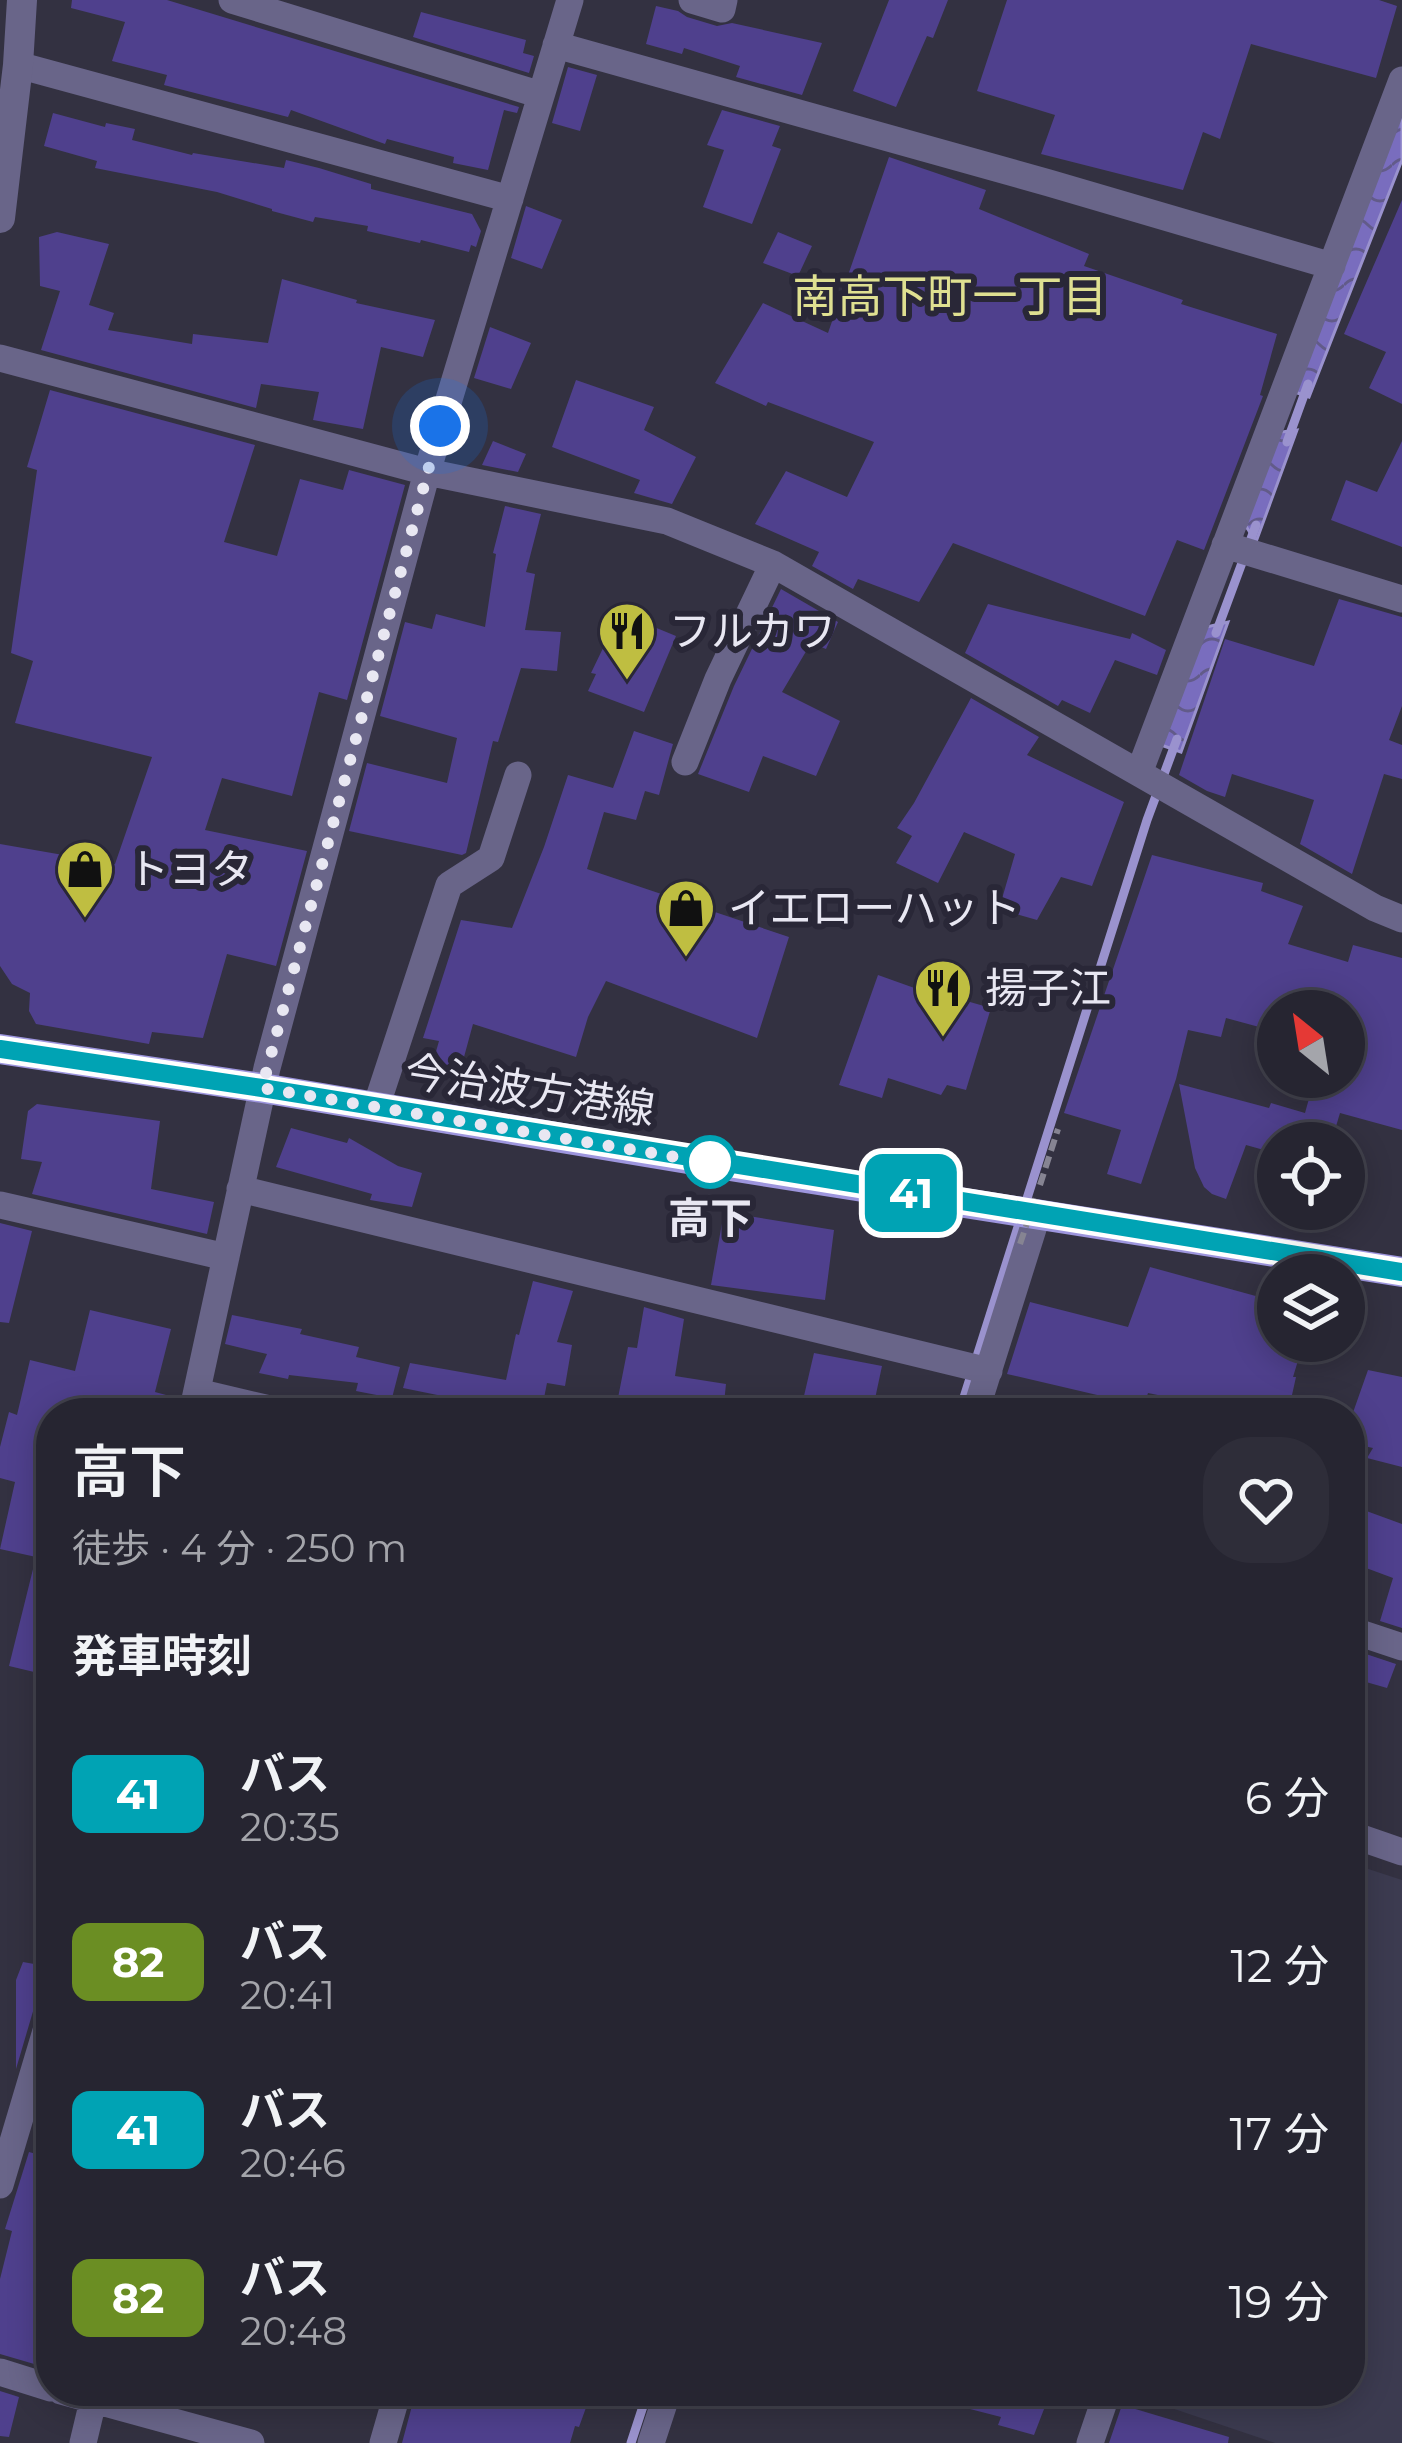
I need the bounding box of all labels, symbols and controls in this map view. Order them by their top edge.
district label: 南高下町一丁目 [792,268,1108,323]
your location [410,396,470,456]
restaurant icon: フルカワ [596,600,658,682]
place label: フルカワ [669,605,836,657]
shop icon: トヨタ [54,838,116,920]
place label: トヨタ [127,843,253,895]
shop icon: イエローハット [655,877,717,959]
place label: イエローハット [728,882,1021,934]
restaurant icon: 揚子江 [912,957,974,1039]
place label: 揚子江 [985,962,1111,1014]
north arrow [1257,990,1365,1098]
map controls [1257,990,1365,1362]
street label: 今治波方港線 [401,1045,659,1135]
button: locate [1257,1122,1365,1230]
marker: 高下 [685,1137,735,1187]
line badge: 41 [857,1154,965,1232]
text: 41 [889,1167,933,1219]
place label: 高下 [668,1192,752,1244]
button: layers [1257,1254,1365,1362]
text: 高下 [72,1437,186,1506]
button: heart [1203,1437,1329,1563]
text: 徒歩 · 4 分 · 250 m [72,1524,407,1572]
text: 発車時刻 [72,1628,252,1683]
text: バス [240,1746,330,1801]
text: 41 [116,1768,160,1820]
text: 6 分 [1245,1770,1329,1825]
text: 20:35 [240,1803,340,1851]
text: バス [240,1914,330,1969]
text: 82 [112,1936,164,1988]
text: 12 分 [1230,1938,1329,1993]
text: 20:41 [240,1971,335,2019]
text: バス [240,2082,330,2137]
text: 41 [116,2104,160,2156]
text: 17 分 [1229,2106,1329,2161]
text: 20:46 [240,2139,346,2187]
text: バス [240,2250,330,2305]
text: 82 [112,2272,164,2324]
text: 19 分 [1229,2274,1329,2329]
text: 20:48 [240,2307,347,2355]

